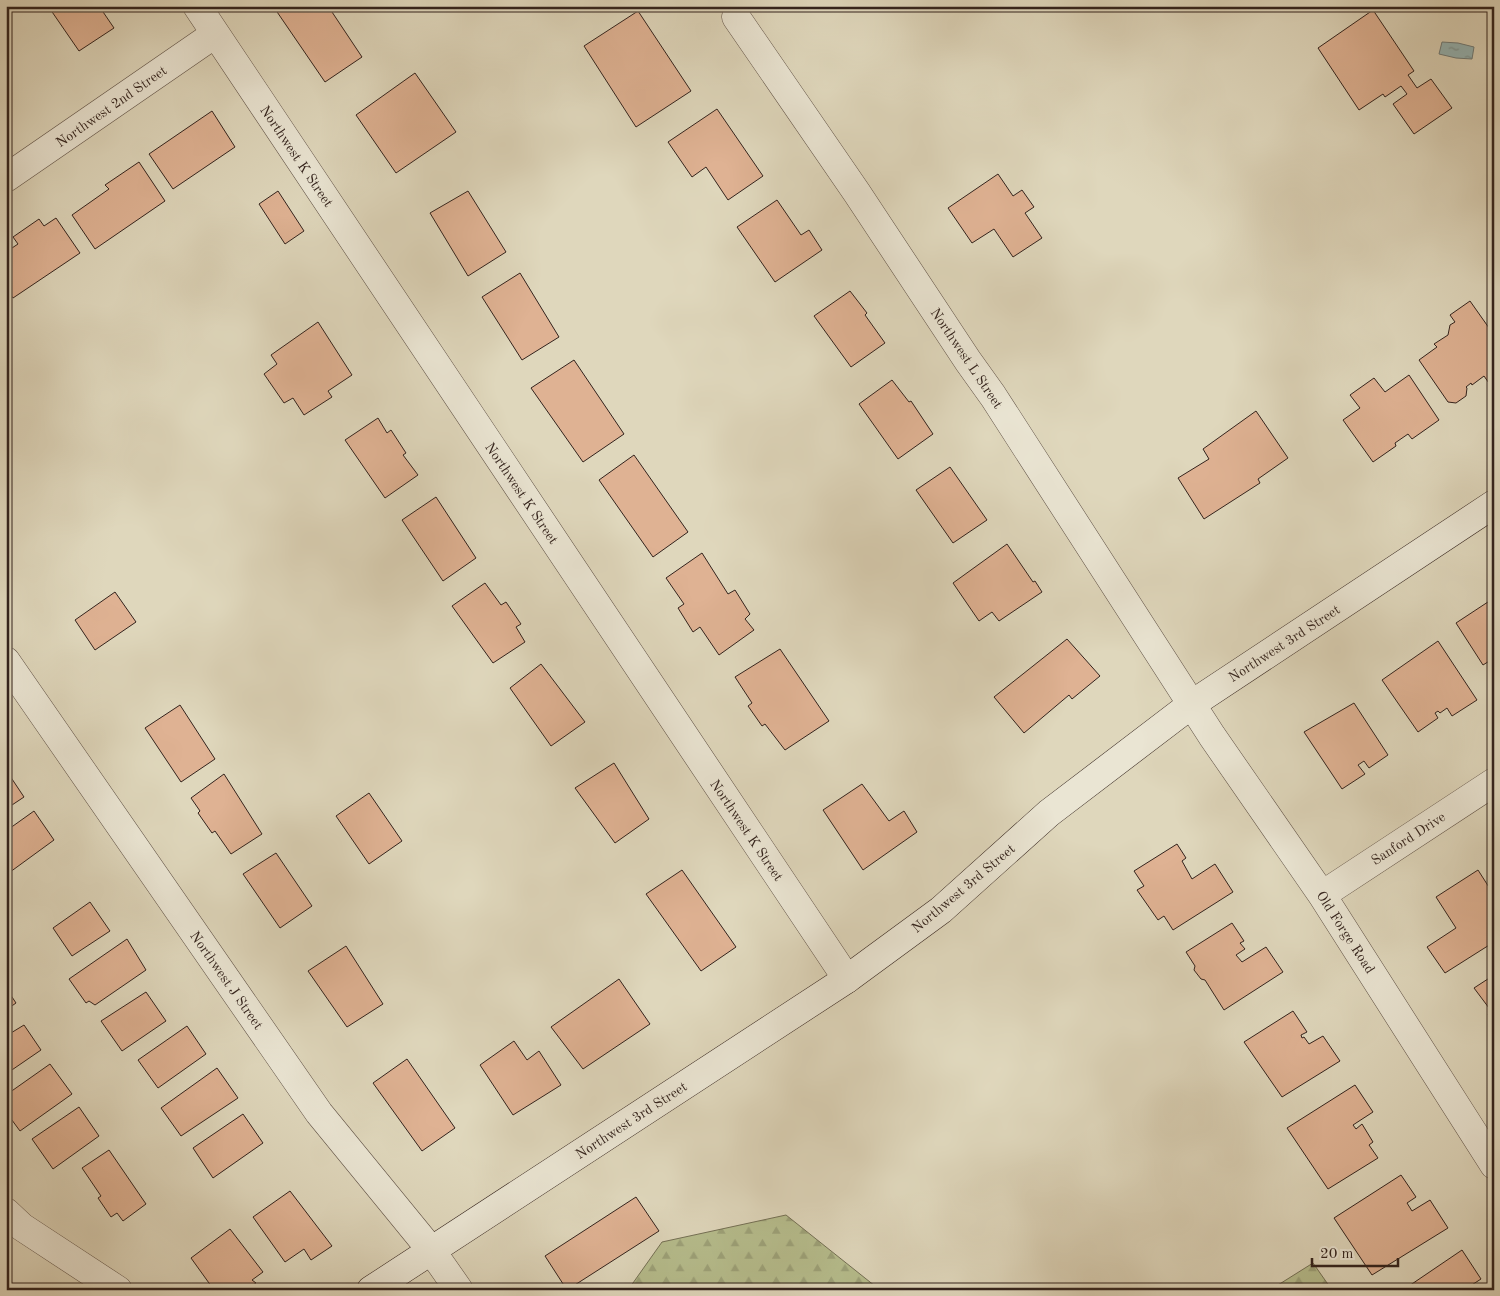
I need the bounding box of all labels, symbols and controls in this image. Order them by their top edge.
street label: Northwest 2nd Street [54,63,170,150]
street label: Northwest K Street [257,103,335,210]
street label: Northwest L Street [927,306,1005,411]
street label: Northwest K Street [482,440,560,547]
street label: Northwest 3rd Street [1226,603,1343,685]
street label: Northwest K Street [707,777,785,884]
street label: Sanford Drive [1369,810,1448,868]
street label: Northwest 3rd Street [909,842,1018,936]
street label: Old Forge Road [1313,889,1377,976]
street label: Northwest J Street [187,929,265,1032]
street label: Northwest 3rd Street [573,1080,690,1162]
scale bar [1312,1236,1399,1268]
text: 20 m [1320,1247,1354,1262]

